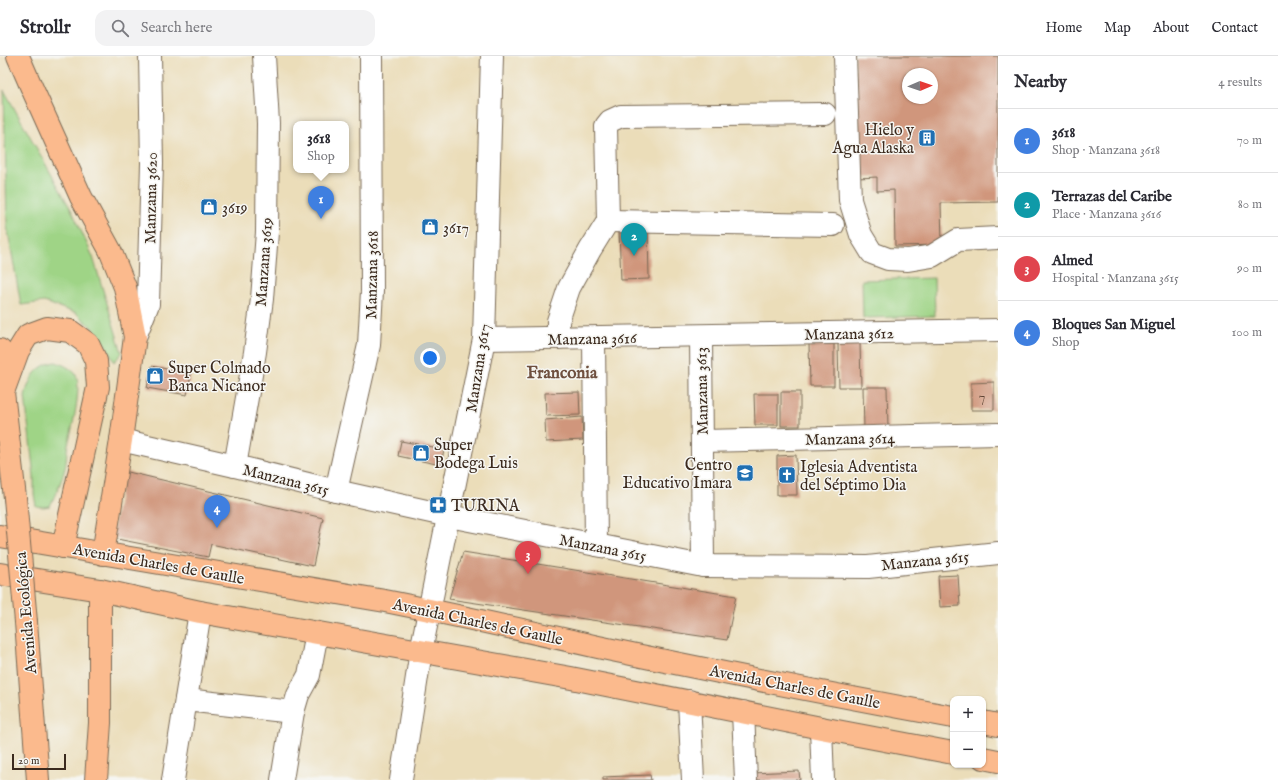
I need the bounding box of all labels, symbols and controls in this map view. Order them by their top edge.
search box [95,10,375,46]
text: Strollr [20,16,71,40]
icon: search [109,17,131,39]
text: Search here [141,18,212,37]
text: Home [1046,19,1082,37]
text: Map [1104,19,1131,37]
text: About [1153,19,1189,37]
text: Contact [1211,19,1258,37]
north arrow [902,68,938,104]
text: Nearby [1014,72,1067,93]
text: 4 results [1218,74,1262,91]
popup [293,121,349,173]
place label: Hielo y Agua Alaska [832,121,914,159]
text: 3618 [1052,123,1075,142]
building icon: Hielo y Agua Alaska [917,128,937,148]
text: 3618 [307,129,331,148]
text: 1 [1025,132,1029,149]
text: 70 m [1237,132,1262,149]
text: Shop · Manzana 3618 [1052,142,1160,159]
text: Shop [307,148,335,165]
street label: Manzana 3620 [141,152,163,244]
pin: 1 [308,186,334,219]
text: Terrazas del Caribe [1052,187,1172,206]
text: 2 [1024,196,1030,213]
text: 80 m [1238,196,1262,213]
shop icon: 3619 [199,197,219,217]
place label: 3619 [222,199,248,219]
text: Place · Manzana 3616 [1052,206,1161,223]
street label: Manzana 3619 [252,217,278,307]
shop icon: 3617 [420,217,440,237]
place label: 3617 [443,219,469,239]
pin: 2 [621,223,647,256]
street label: Manzana 3618 [362,231,384,320]
text: Almed [1052,251,1093,270]
text: 3 [1025,260,1029,277]
text: 90 m [1237,260,1262,277]
text: Hospital · Manzana 3615 [1052,270,1179,287]
text: Bloques San Miguel [1052,315,1175,334]
street label: Manzana 3617 [462,322,496,414]
street label: Manzana 3612 [804,324,894,346]
text: 4 [1024,324,1030,341]
text: 100 m [1232,324,1262,341]
street label: Manzana 3616 [547,329,637,351]
text: Shop [1052,334,1080,351]
street label: Manzana 3613 [692,347,714,435]
your location [420,348,440,368]
place label: Super Colmado Banca Nicanor [168,359,271,397]
district label: Franconia [527,363,598,384]
shop icon: Super Colmado Banca Nicanor [145,366,165,386]
house number: 7 [979,388,985,406]
street label: Manzana 3614 [805,429,895,451]
place label: Super Bodega Luis [434,436,518,474]
shop icon: Super Bodega Luis [411,443,431,463]
place label: Centro Educativo Imara [623,456,732,494]
place label: Iglesia Adventista del Séptimo Dia [800,458,918,496]
street label: Manzana 3615 [240,461,331,501]
school or university icon: Centro Educativo Imara [735,463,755,483]
church icon: Iglesia Adventista del Séptimo Dia [777,465,797,485]
pin: 4 [204,495,230,528]
pharmacy icon: TURINA [428,495,448,515]
place label: TURINA [451,497,521,517]
street label: Manzana 3615 [557,531,648,567]
street label: Avenida Charles de Gaulle [71,540,246,590]
pin: 3 [515,541,541,574]
street label: Manzana 3615 [880,547,970,577]
street label: Avenida Ecológica [12,551,42,676]
street label: Avenida Charles de Gaulle [390,595,564,651]
street label: Avenida Charles de Gaulle [707,661,882,714]
map controls [950,696,986,768]
button: + [950,696,986,732]
button: − [950,732,986,768]
scale bar [12,752,66,771]
text: 20 m [18,754,39,768]

